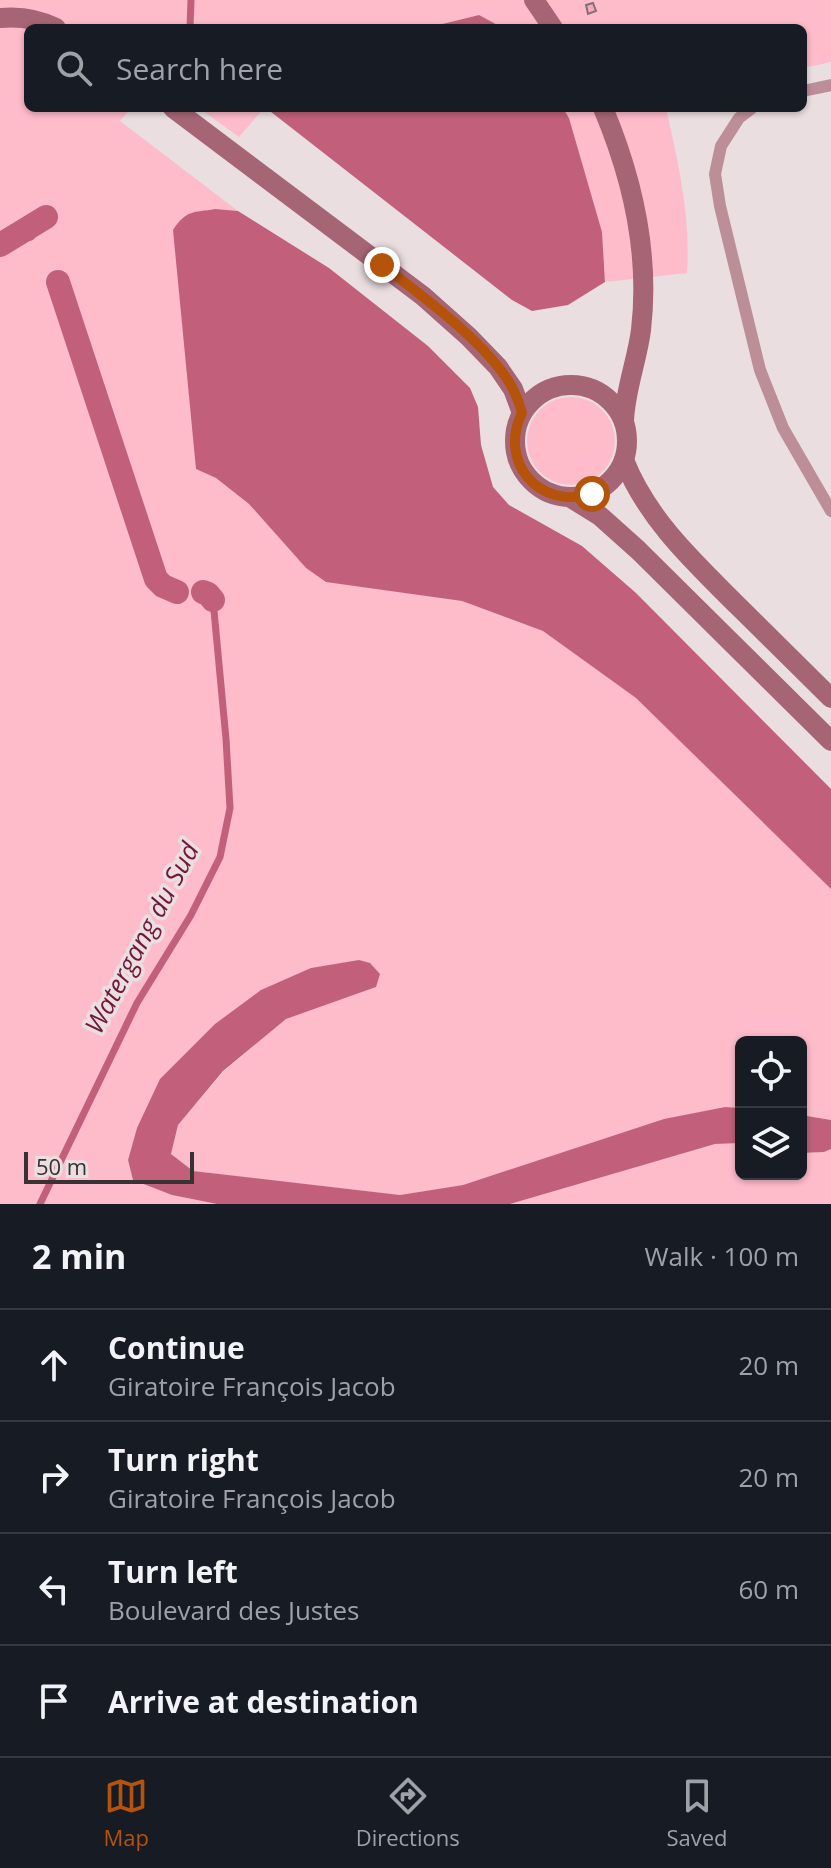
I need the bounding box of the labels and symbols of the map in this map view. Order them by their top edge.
route end [364,247,400,283]
route start [574,476,610,512]
water label: Watergang du Sud [75,835,207,1040]
scale bar [24,1148,194,1184]

